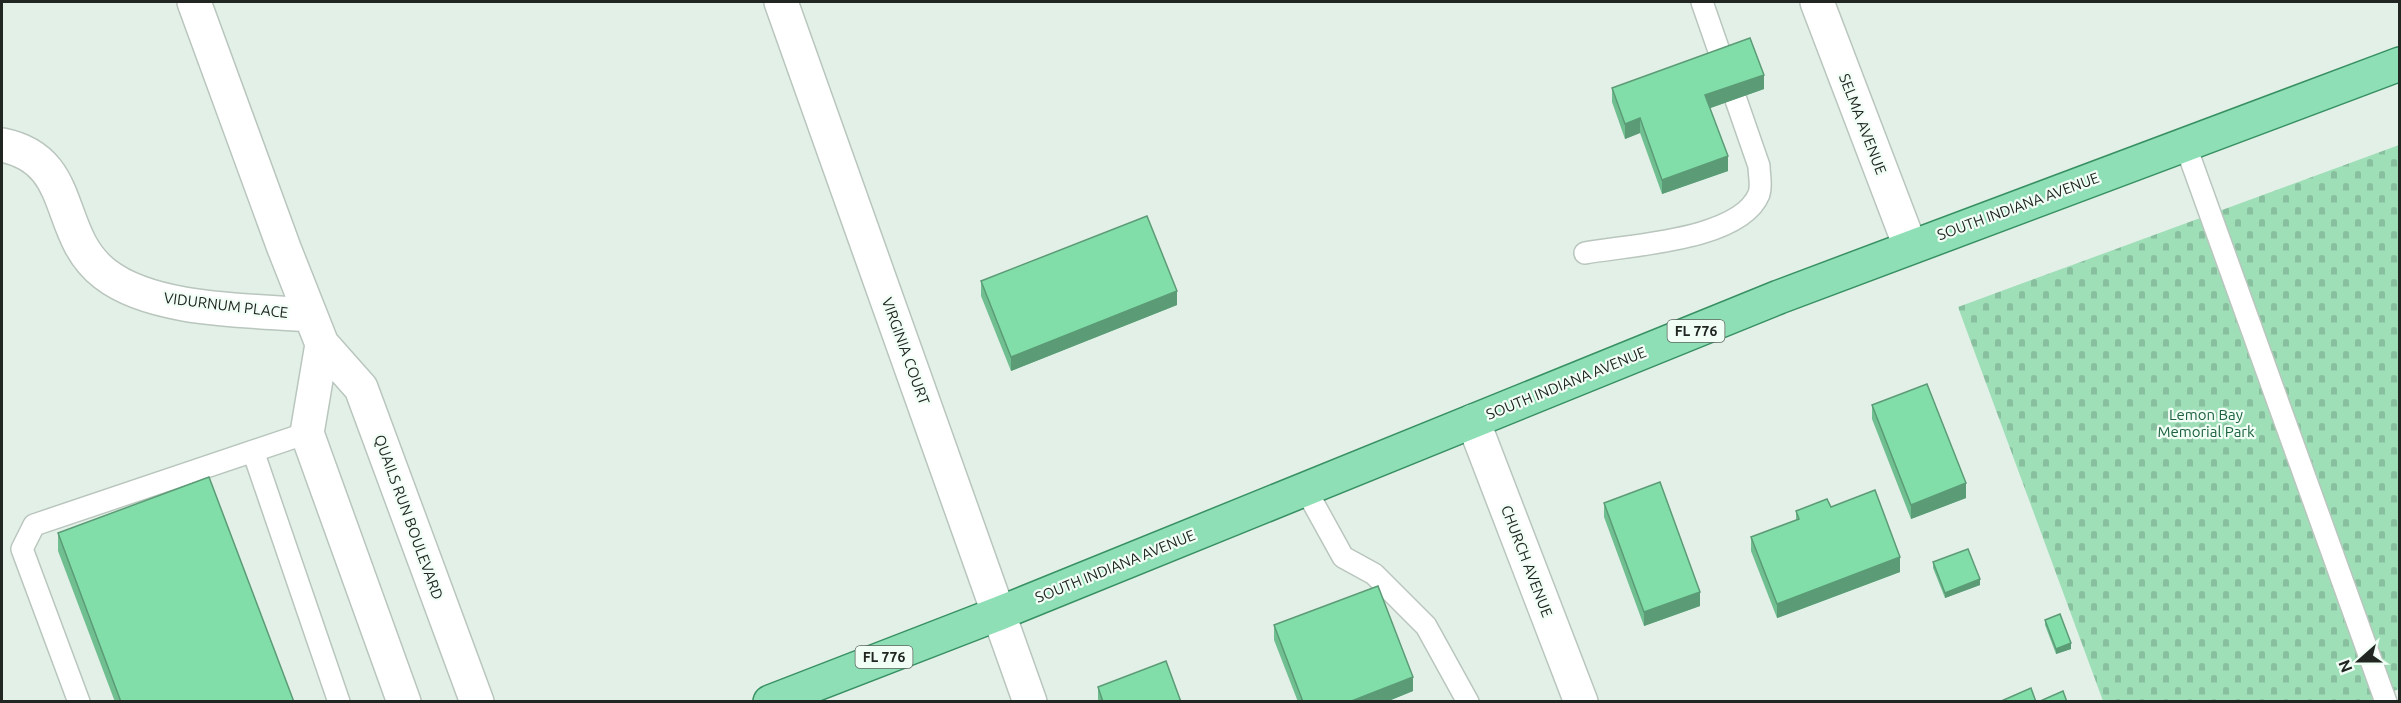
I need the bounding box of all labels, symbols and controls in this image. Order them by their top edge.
street label: SELMA AVENUE [1836,71,1890,177]
street label: SOUTH INDIANA AVENUE [1935,169,2101,243]
street label: VIDURNUM PLACE [163,289,289,321]
street label: VIRGINIA COURT [879,295,933,407]
road number: FL 776 [1668,320,1724,342]
street label: SOUTH INDIANA AVENUE [1484,343,1648,423]
park label: Lemon Bay Memorial Park [2157,406,2255,440]
street label: QUAILS RUN BOULEVARD [371,432,447,602]
street label: CHURCH AVENUE [1498,503,1556,619]
street label: SOUTH INDIANA AVENUE [1033,526,1197,606]
north arrow [2329,631,2389,691]
road number: FL 776 [856,646,912,668]
text: N [2334,658,2356,675]

